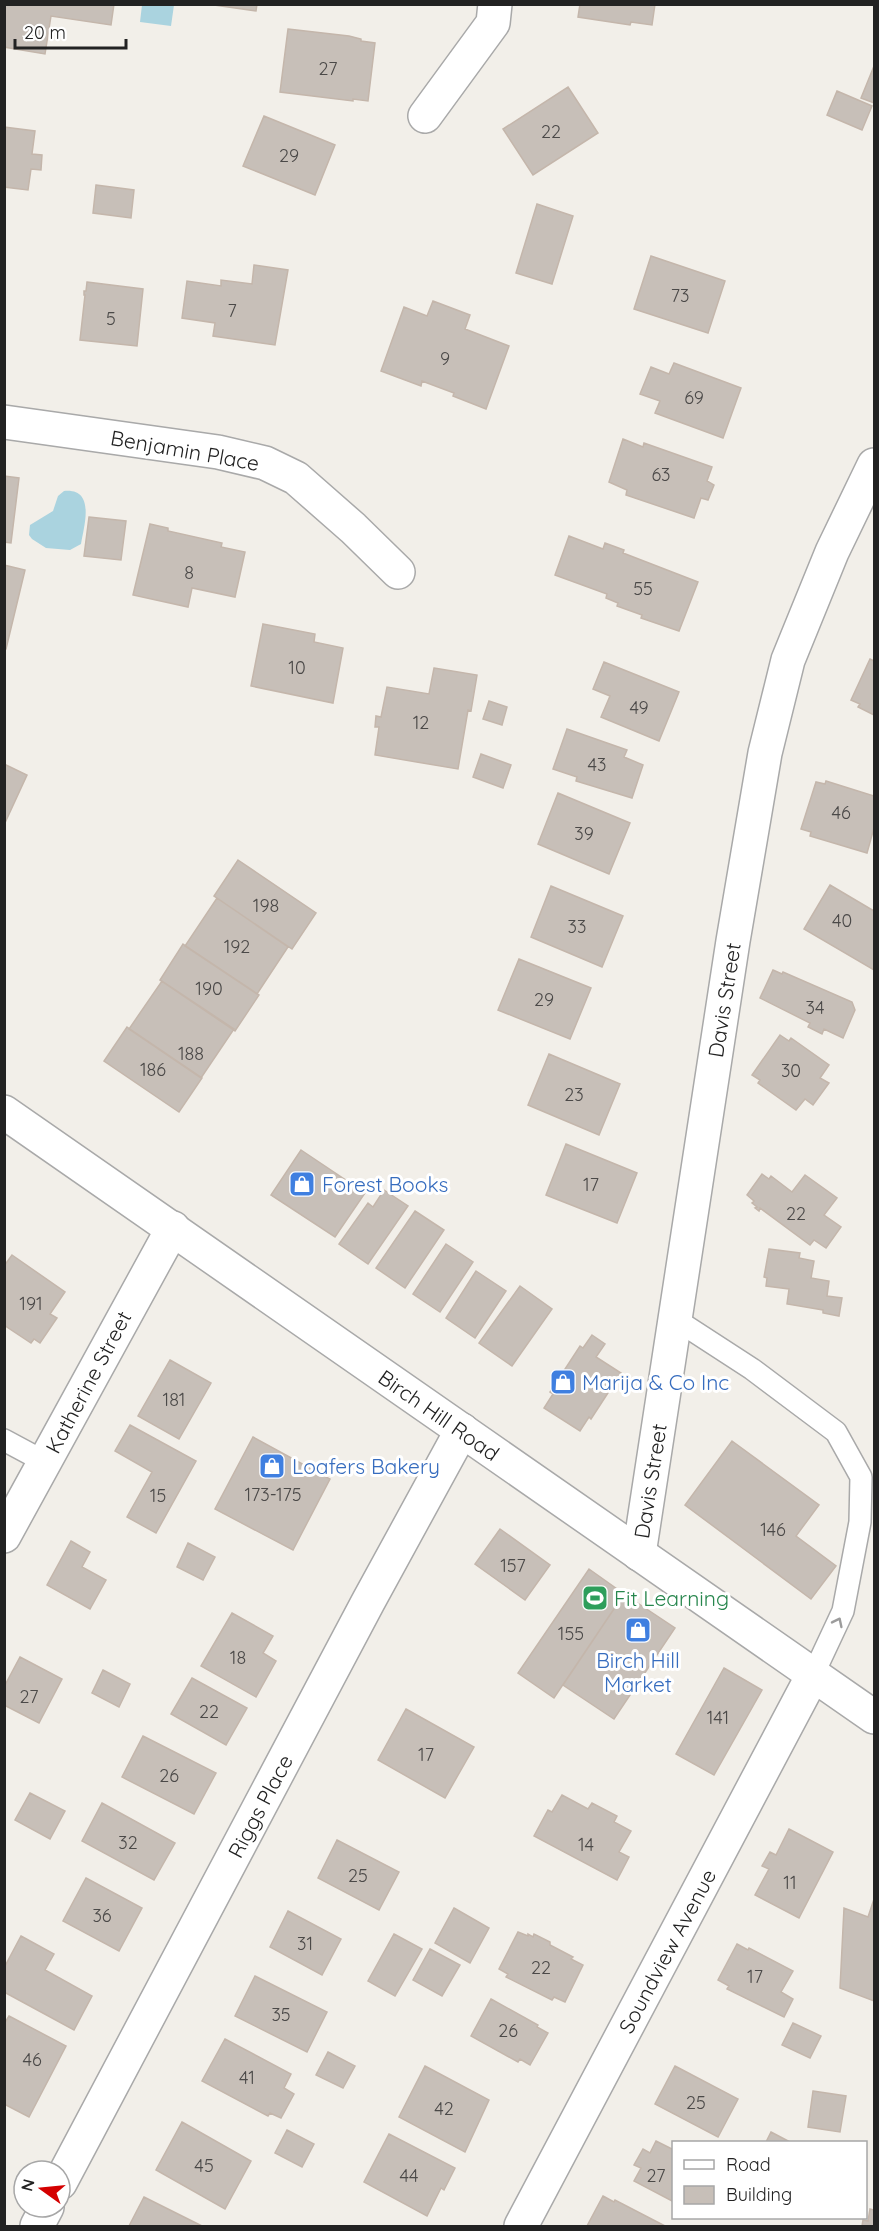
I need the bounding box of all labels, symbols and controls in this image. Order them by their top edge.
scale bar [15,12,126,50]
text: 20 m [24,21,66,44]
house number: 27 [319,57,337,80]
house number: 22 [541,120,561,143]
house number: 29 [279,144,299,167]
house number: 73 [671,284,689,307]
house number: 7 [227,299,237,322]
house number: 5 [106,307,116,330]
house number: 9 [440,347,450,370]
house number: 69 [684,386,704,409]
street label: Benjamin Place [109,424,261,476]
house number: 63 [651,463,671,486]
house number: 8 [184,561,194,584]
house number: 55 [633,577,653,600]
house number: 10 [288,656,306,679]
house number: 49 [629,696,649,719]
house number: 12 [413,711,429,734]
house number: 43 [588,753,606,776]
house number: 46 [831,801,851,824]
house number: 39 [574,822,594,845]
house number: 198 [253,894,279,917]
house number: 40 [832,909,852,932]
house number: 33 [568,915,586,938]
house number: 192 [224,935,250,958]
street label: Davis Street [702,941,746,1059]
house number: 190 [195,977,223,1000]
house number: 29 [534,988,554,1011]
house number: 34 [806,996,824,1019]
house number: 188 [178,1042,204,1065]
house number: 186 [140,1058,166,1081]
house number: 30 [781,1059,801,1082]
house number: 23 [564,1083,584,1106]
shop icon: Forest Books [287,1169,317,1199]
place label: Forest Books [322,1171,448,1197]
house number: 17 [583,1173,599,1196]
house number: 22 [786,1202,806,1225]
house number: 191 [19,1292,43,1315]
street label: Katherine Street [40,1306,136,1458]
street label: Birch Hill Road [374,1364,504,1466]
shop icon: Marija & Co Inc [548,1367,578,1397]
place label: Marija & Co Inc [582,1369,729,1395]
house number: 181 [162,1388,186,1411]
street label: Davis Street [628,1422,672,1540]
shop icon: Loafers Bakery [257,1451,287,1481]
place label: Loafers Bakery [292,1453,440,1479]
house number: 173-175 [244,1483,302,1506]
house number: 15 [150,1484,166,1507]
house number: 146 [760,1518,786,1541]
house number: 157 [500,1554,526,1577]
sports icon: Fit Learning [580,1583,610,1613]
place label: Fit Learning [614,1585,729,1611]
shop icon: Birch Hill Market [623,1615,653,1645]
one-way arrow [831,1617,843,1628]
house number: 155 [558,1622,584,1645]
house number: 18 [230,1646,246,1669]
place label: Birch Hill Market [596,1647,680,1697]
house number: 27 [20,1685,38,1708]
house number: 22 [199,1700,219,1723]
house number: 141 [707,1706,729,1729]
house number: 17 [418,1743,434,1766]
street label: Riggs Place [222,1750,298,1862]
house number: 26 [159,1764,179,1787]
house number: 32 [118,1831,138,1854]
house number: 14 [578,1833,594,1856]
house number: 25 [348,1864,368,1887]
street label: Soundview Avenue [613,1864,721,2038]
house number: 11 [783,1871,797,1894]
house number: 36 [92,1904,112,1927]
house number: 31 [297,1932,313,1955]
house number: 22 [531,1956,551,1979]
house number: 17 [747,1965,763,1988]
house number: 35 [271,2003,291,2026]
house number: 26 [498,2019,518,2042]
house number: 46 [22,2048,42,2071]
house number: 41 [239,2066,255,2089]
house number: 25 [686,2091,706,2114]
house number: 42 [434,2097,454,2120]
legend [672,2141,867,2219]
text: Road [726,2153,771,2176]
house number: 45 [194,2154,214,2177]
north arrow [12,2159,72,2219]
house number: 44 [400,2164,418,2187]
house number: 27 [647,2164,665,2187]
text: N [16,2177,39,2193]
text: Building [726,2183,792,2206]

